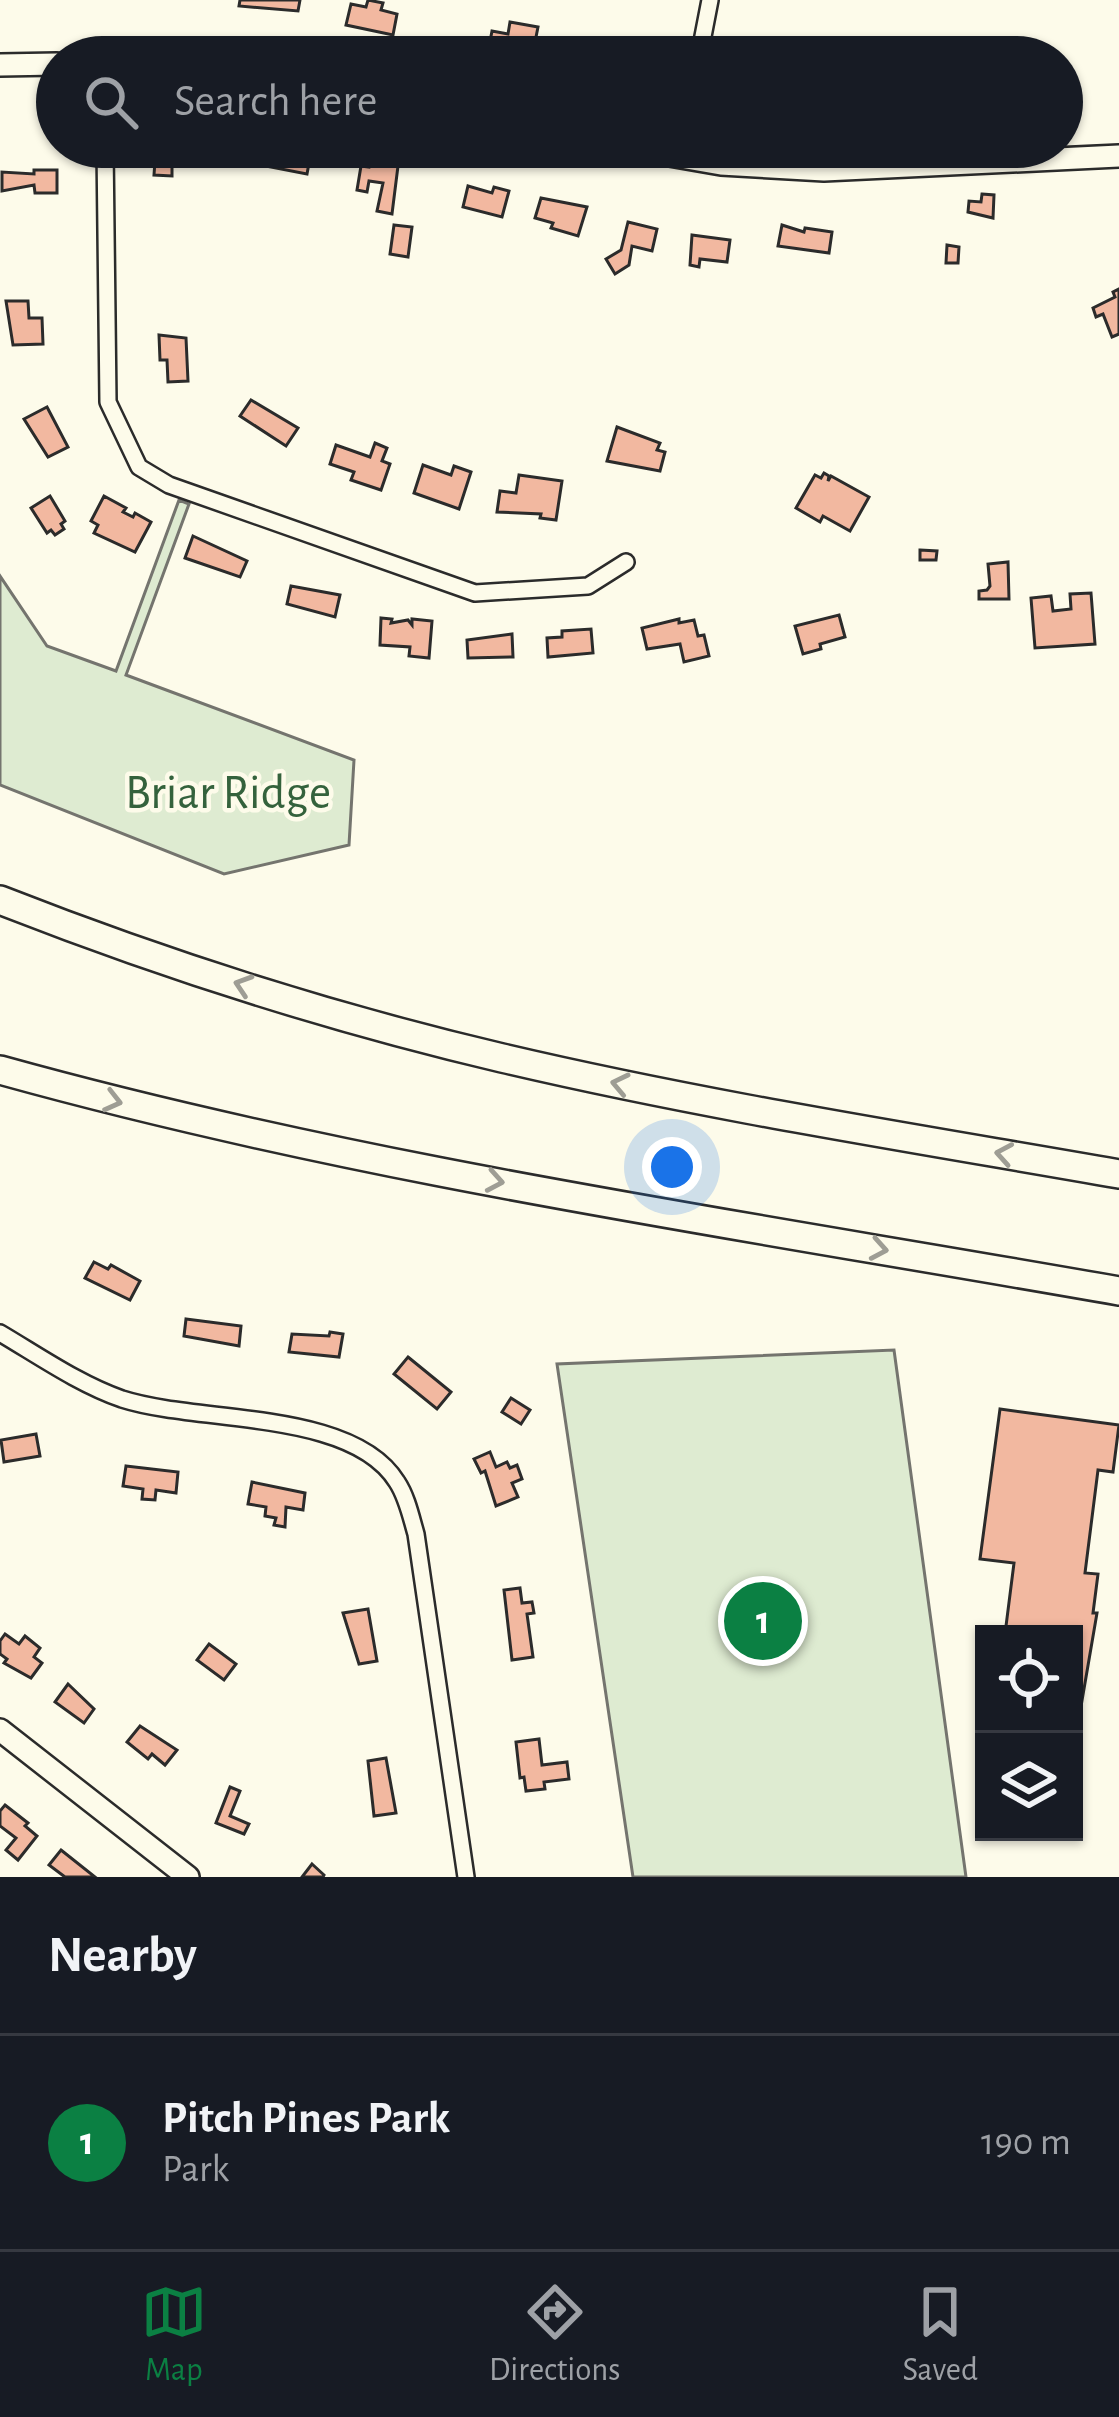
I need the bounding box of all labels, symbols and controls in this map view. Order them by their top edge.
search box [36,36,1083,168]
icon: search [78,69,144,135]
text: Search here [174,79,377,124]
park label: Briar Ridge [125,770,331,818]
one-way arrow [233,975,254,1000]
one-way arrow [611,1072,631,1098]
one-way arrow [102,1086,123,1111]
your location [642,1137,702,1197]
one-way arrow [994,1142,1014,1167]
one-way arrow [484,1167,504,1193]
one-way arrow [868,1235,888,1261]
pin: 1 [724,1576,802,1666]
map controls [975,1625,1083,1841]
button: locate [975,1625,1083,1733]
button: layers [975,1733,1083,1841]
text: Nearby [48,1930,197,1981]
text: Pitch Pines Park [162,2096,450,2141]
text: 1 [80,2123,94,2162]
text: 190 m [981,2123,1071,2162]
text: Park [162,2150,229,2189]
tab: Map [141,2279,207,2391]
tab: Directions [489,2279,620,2391]
tab: Saved [902,2279,978,2391]

